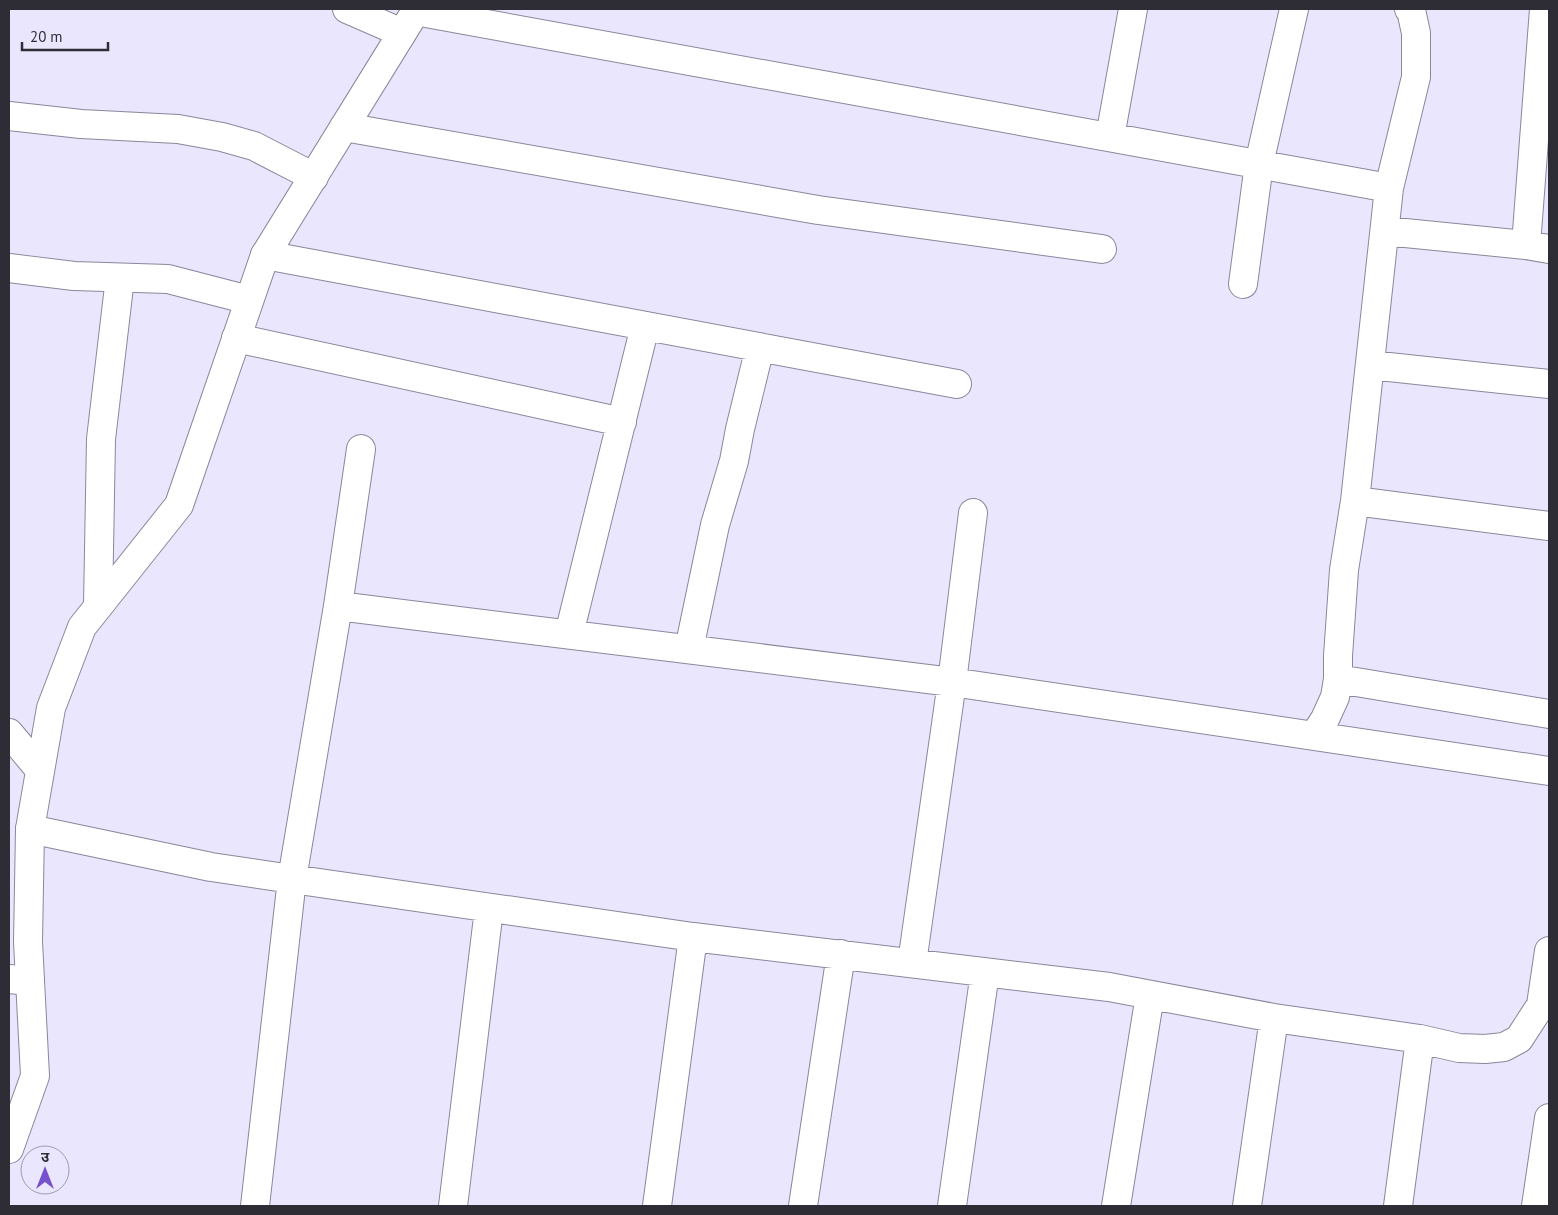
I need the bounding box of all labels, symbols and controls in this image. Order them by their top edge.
scale bar [22,20,109,52]
text: 20 m [30,27,63,46]
north arrow [20,1145,70,1195]
text: उ [41,1148,50,1166]

